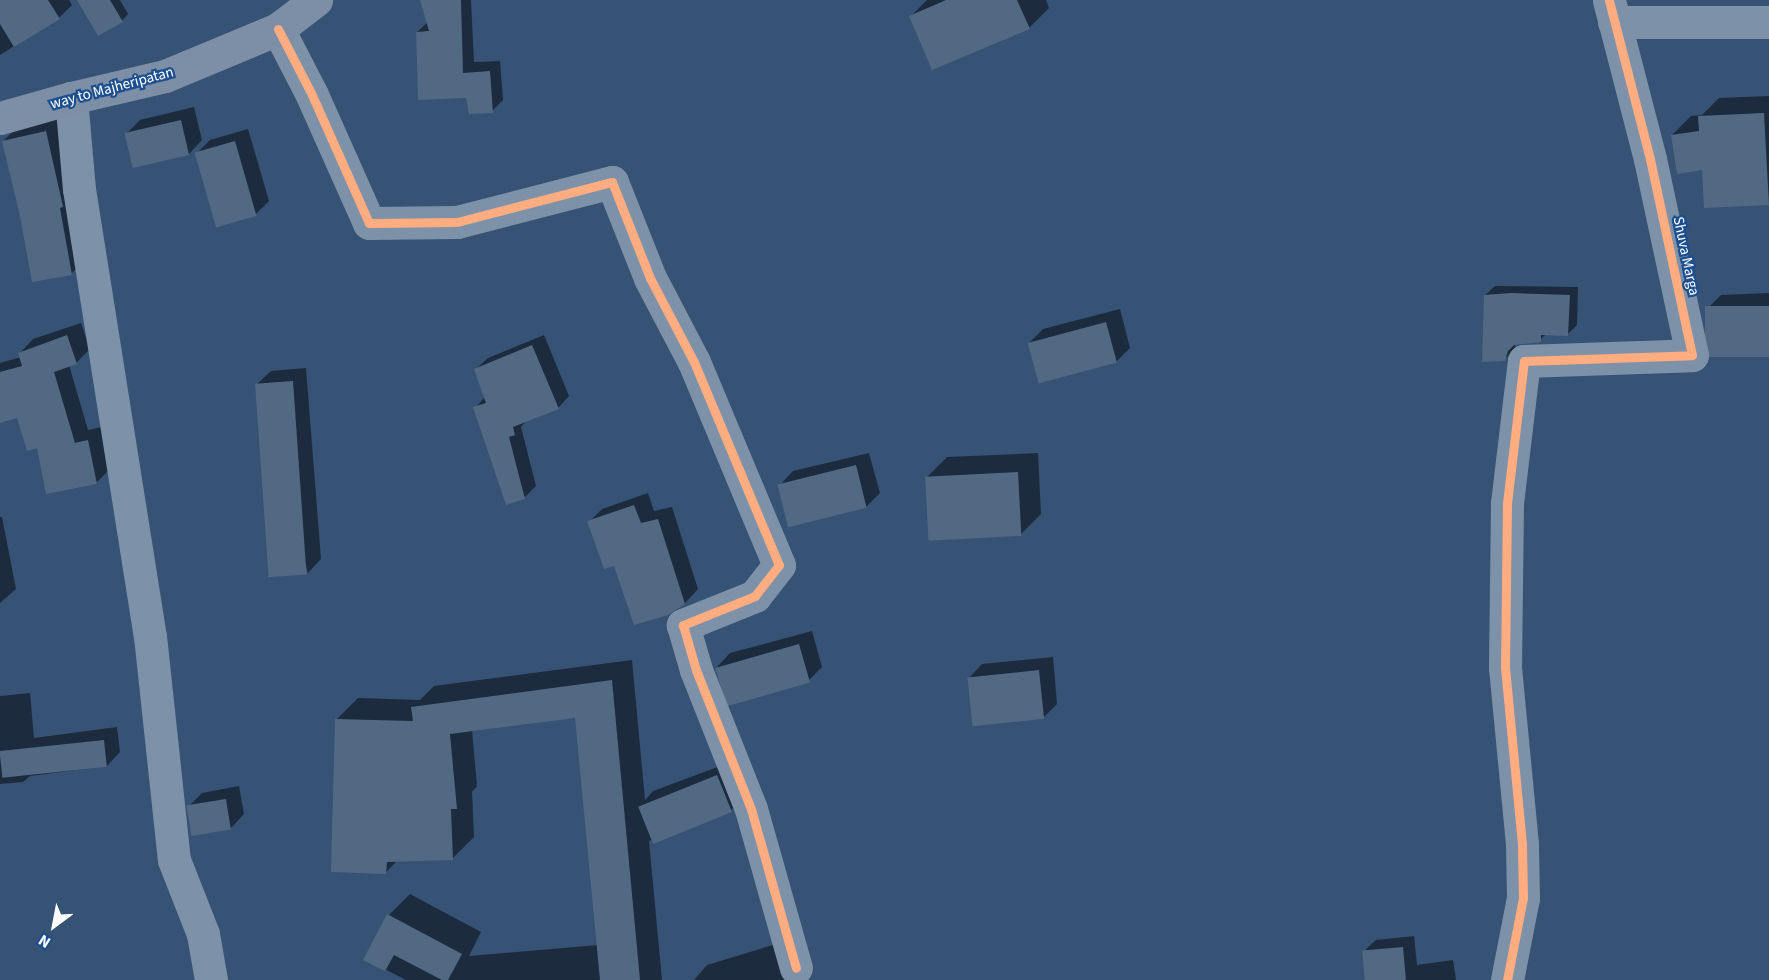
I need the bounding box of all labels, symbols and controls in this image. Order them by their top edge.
street label: way to Majheripatan [48,63,176,113]
street label: Shuva Marga [1669,215,1703,297]
north arrow [24,896,84,956]
text: N [34,929,55,953]

